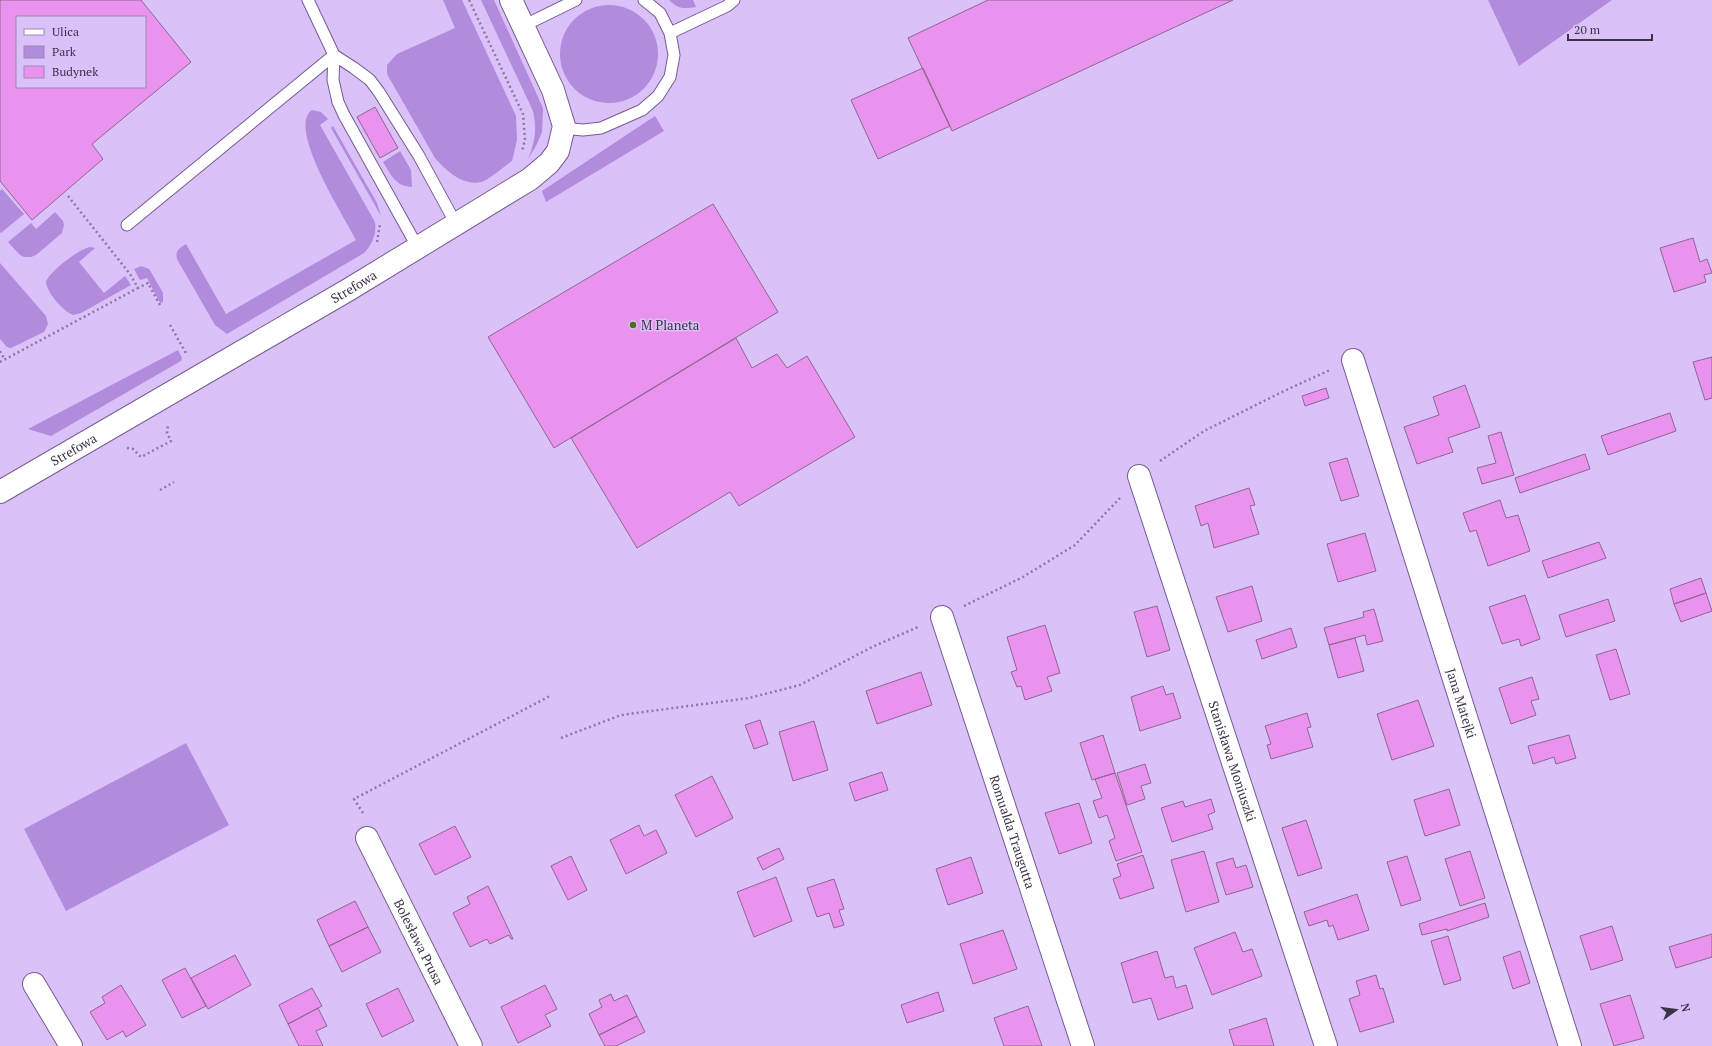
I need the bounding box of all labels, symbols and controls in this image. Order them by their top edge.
legend [16,16,146,88]
scale bar [1568,16,1652,42]
text: 20 m [1574,22,1601,37]
text: Ulica [52,24,79,39]
text: Park [52,44,77,59]
text: Budynek [52,64,99,79]
street label: Strefowa [327,265,380,307]
place label: M Planeta [641,316,700,334]
marker: M Planeta [628,320,638,330]
street label: Strefowa [47,429,100,470]
street label: Jana Matejki [1442,666,1481,740]
street label: Stanisława Moniuszki [1204,698,1261,824]
street label: Romualda Traugutta [985,773,1040,891]
street label: Bolesława Prusa [390,896,448,988]
north arrow [1656,990,1696,1030]
text: N [1678,1002,1694,1014]

